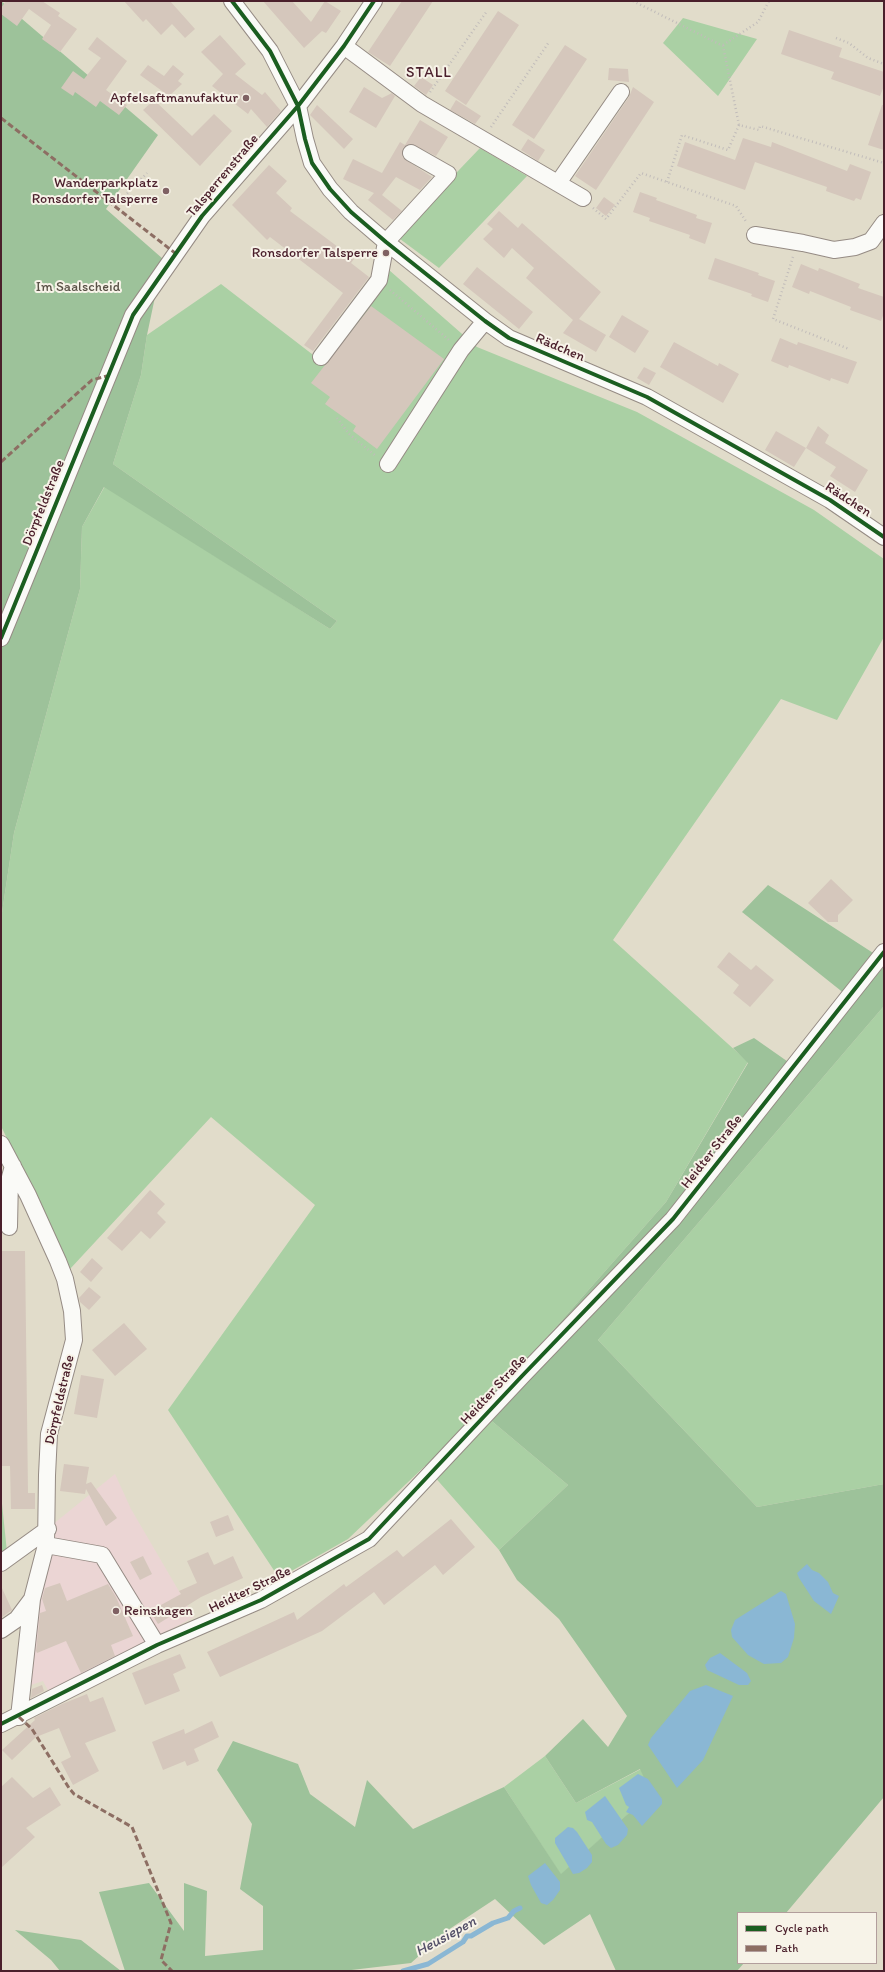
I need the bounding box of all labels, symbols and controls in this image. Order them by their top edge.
district label: STALL [406,64,452,82]
place label: Apfelsaftmanufaktur [110,90,238,106]
marker: Apfelsaftmanufaktur [241,93,251,103]
street label: Talsperrenstraße [183,131,263,221]
place label: Wanderparkplatz Ronsdorfer Talsperre [32,175,158,208]
marker: Wanderparkplatz Ronsdorfer Talsperre [161,186,171,196]
place label: Ronsdorfer Talsperre [252,245,378,261]
marker: Ronsdorfer Talsperre [381,248,391,258]
park label: Im Saalscheid [36,279,120,295]
street label: Rädchen [533,330,587,366]
street label: Dörpfeldstraße [19,457,69,549]
street label: Rädchen [822,479,874,521]
street label: Heidter Straße [678,1112,746,1192]
street label: Heidter Straße [457,1352,531,1428]
street label: Dörpfeldstraße [42,1354,78,1446]
street label: Heidter Straße [206,1563,294,1617]
place label: Reinshagen [124,1603,193,1619]
marker: Reinshagen [111,1606,121,1616]
legend [737,1912,877,1964]
water label: Heusiepen [413,1913,479,1961]
text: Cycle path [775,1921,829,1935]
text: Path [775,1941,798,1955]

